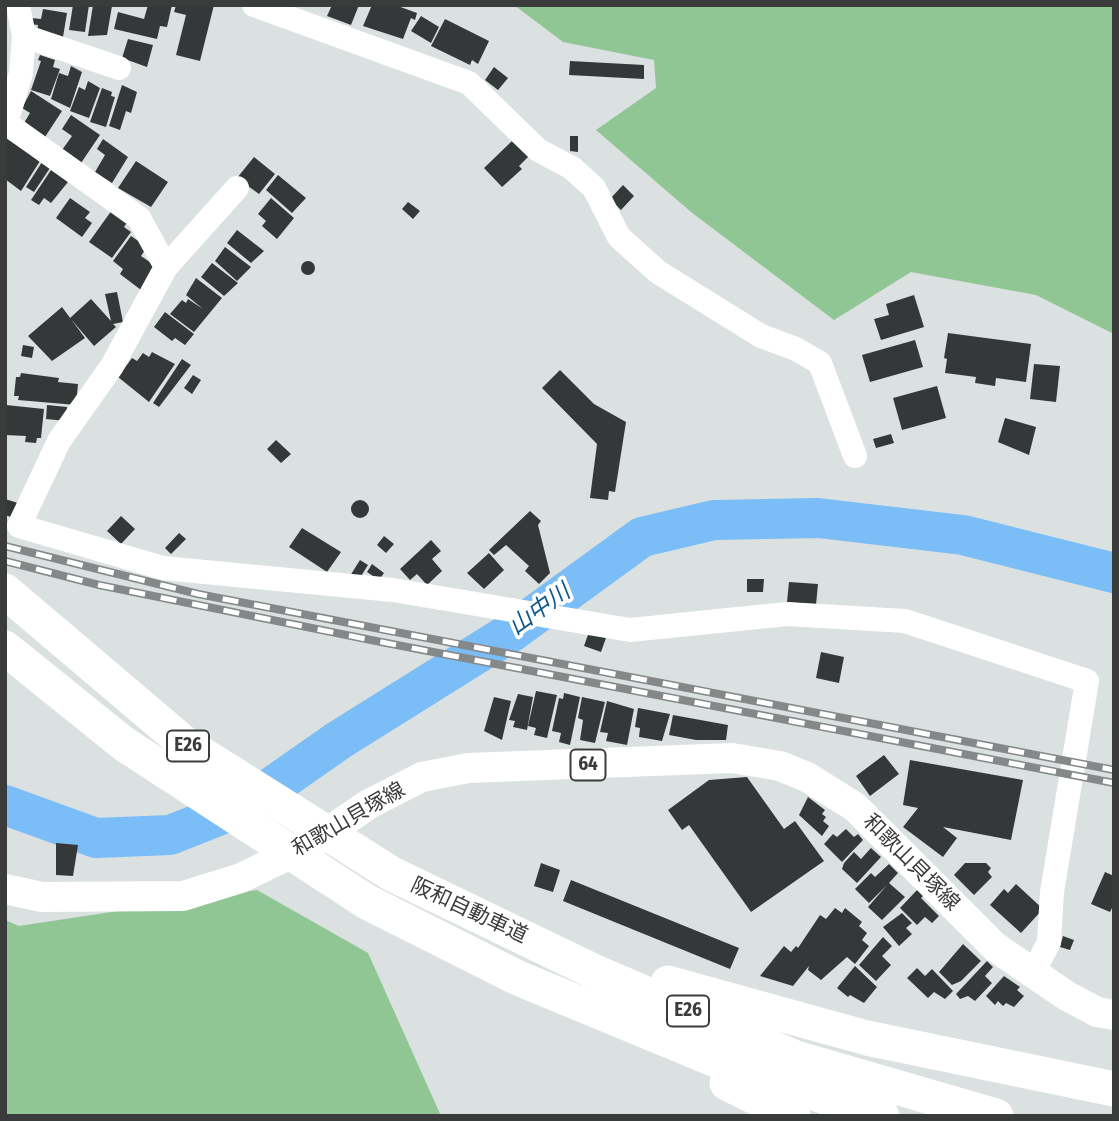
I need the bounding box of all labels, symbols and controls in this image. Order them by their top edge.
water label: 山中川 [504,579,576,641]
road number: E26 [167,730,209,762]
road number: 64 [570,750,606,780]
street label: 和歌山貝塚線 [288,778,410,862]
street label: 和歌山貝塚線 [858,810,964,916]
street label: 阪和自動車道 [407,873,531,949]
road number: E26 [667,995,709,1026]

